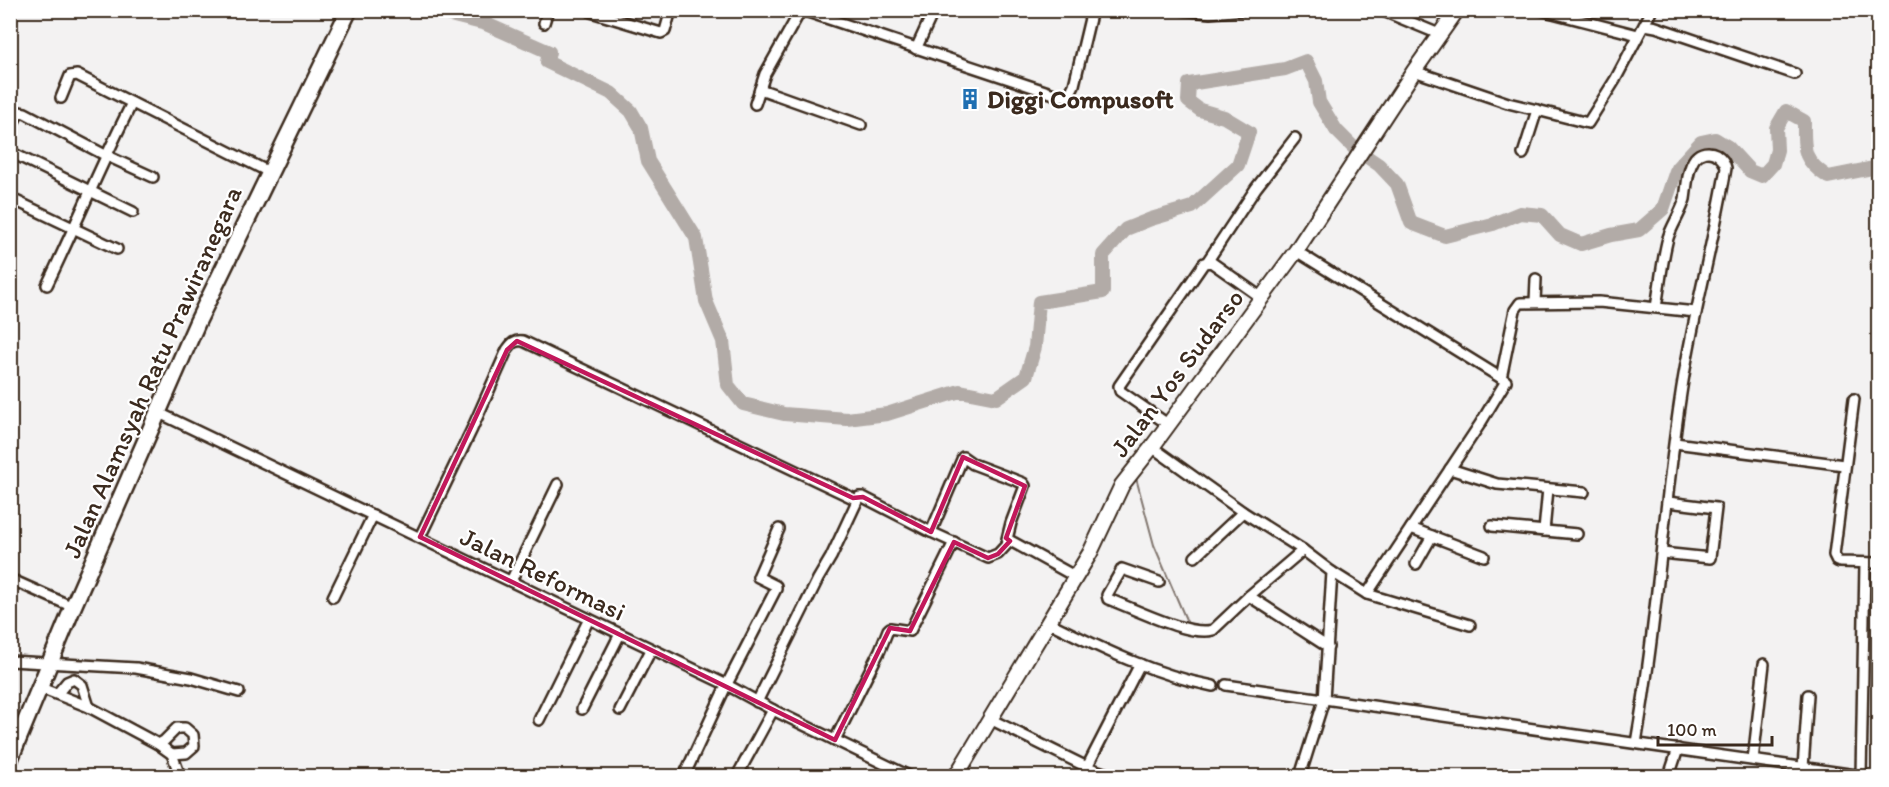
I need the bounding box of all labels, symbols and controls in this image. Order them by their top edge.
place label: Diggi Compusoft [987,83,1174,115]
building icon: Diggi Compusoft [958,87,982,111]
street label: Jalan Alamsyah Ratu Prawiranegara [55,181,249,563]
street label: Jalan Yos Sudarso [1103,283,1251,463]
street label: Jalan Reformasi [455,520,631,628]
scale bar [1658,709,1772,747]
text: 100 m [1667,719,1717,741]

